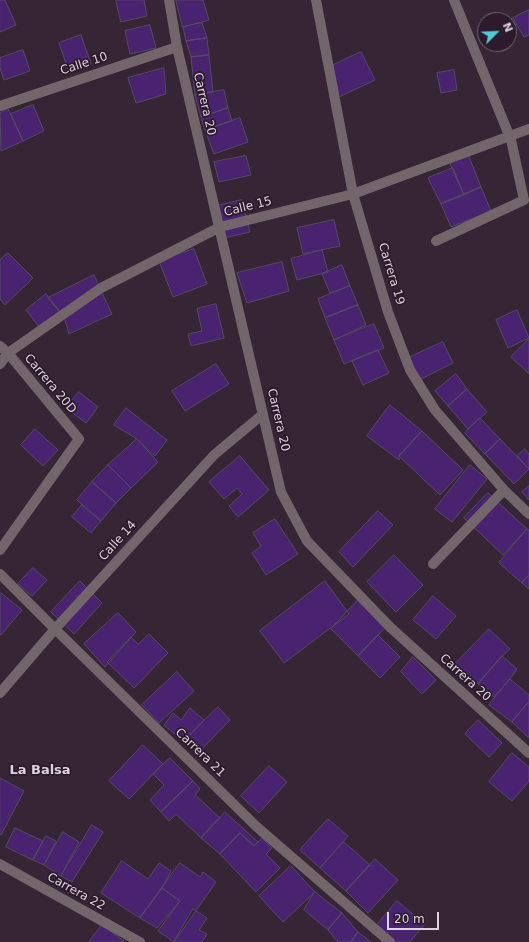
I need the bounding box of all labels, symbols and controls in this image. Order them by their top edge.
north arrow [477,12,517,52]
text: N [500,20,515,34]
street label: Calle 10 [59,50,109,78]
street label: Carrera 20 [190,71,218,137]
street label: Calle 15 [223,194,273,220]
street label: Carrera 19 [375,241,407,307]
street label: Carrera 20D [21,351,79,417]
street label: Carrera 20 [264,387,292,453]
street label: Calle 14 [96,518,140,564]
street label: Carrera 20 [436,651,494,705]
street label: Carrera 21 [172,726,228,780]
district label: La Balsa [9,763,71,779]
street label: Carrera 22 [45,870,107,914]
scale bar [389,904,441,930]
text: 20 m [394,912,425,926]

